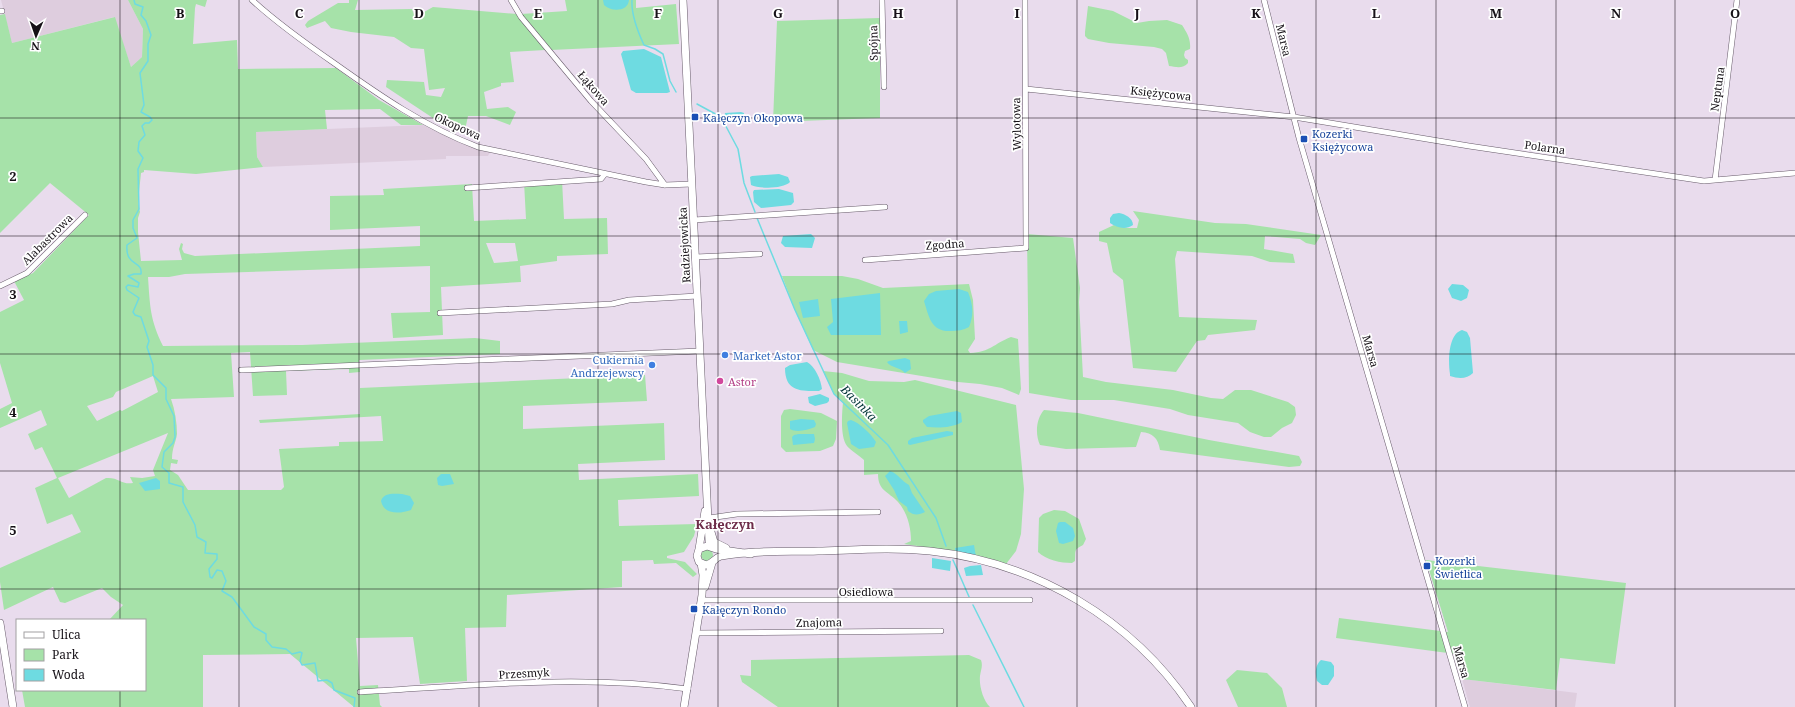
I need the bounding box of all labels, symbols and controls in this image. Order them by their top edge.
text: B [176,4,185,22]
text: C [295,4,304,22]
text: D [414,4,424,22]
text: E [534,4,543,22]
text: F [654,4,662,22]
text: G [773,4,783,22]
text: H [893,4,904,22]
text: I [1014,4,1020,22]
text: J [1133,4,1140,22]
text: K [1251,4,1261,22]
text: L [1372,4,1381,22]
text: M [1490,4,1503,22]
text: N [1611,4,1622,22]
text: O [1730,4,1740,22]
north arrow [16,16,56,56]
street label: Marsa [1273,22,1295,58]
street label: Spójna [865,25,881,61]
text: N [31,39,40,54]
street label: Neptuna [1706,66,1728,112]
street label: Łąkowa [575,67,613,109]
street label: Księżycowa [1130,82,1192,104]
street label: Wylotowa [1008,97,1024,151]
street label: Okopowa [432,109,484,143]
place label: Kałęczyn Okopowa [703,110,803,125]
marker: Kałęczyn Okopowa [690,112,700,122]
place label: Kozerki Księżycowa [1312,126,1373,154]
marker: Kozerki Księżycowa [1299,134,1309,144]
street label: Polarna [1524,137,1566,157]
text: 2 [9,167,17,185]
street label: Radziejowicka [675,207,693,283]
street label: Alabastrowa [18,210,76,268]
street label: Zgodna [925,235,965,253]
text: 3 [9,285,17,303]
street label: Marsa [1359,333,1383,369]
place label: Market Astor [733,348,802,363]
marker: Market Astor [720,350,730,360]
place label: Cukiernia Andrzejewscy [570,352,645,380]
marker: Cukiernia Andrzejewscy [647,360,657,370]
place label: Astor [728,374,757,389]
marker: Astor [715,376,725,386]
water label: Basinka [836,380,881,425]
text: 4 [9,403,17,421]
district label: Kałęczyn [695,515,755,533]
text: 5 [9,521,17,539]
place label: Kozerki Świetlica [1435,553,1482,581]
marker: Kozerki Świetlica [1422,561,1432,571]
street label: Osiedlowa [839,584,893,599]
place label: Kałęczyn Rondo [702,602,786,617]
marker: Kałęczyn Rondo [689,604,699,614]
street label: Znajoma [796,614,842,630]
legend [16,619,146,691]
text: Ulica [52,626,81,643]
street label: Marsa [1450,644,1474,680]
text: Park [52,646,80,663]
street label: Przesmyk [498,664,550,682]
text: Woda [52,666,85,683]

